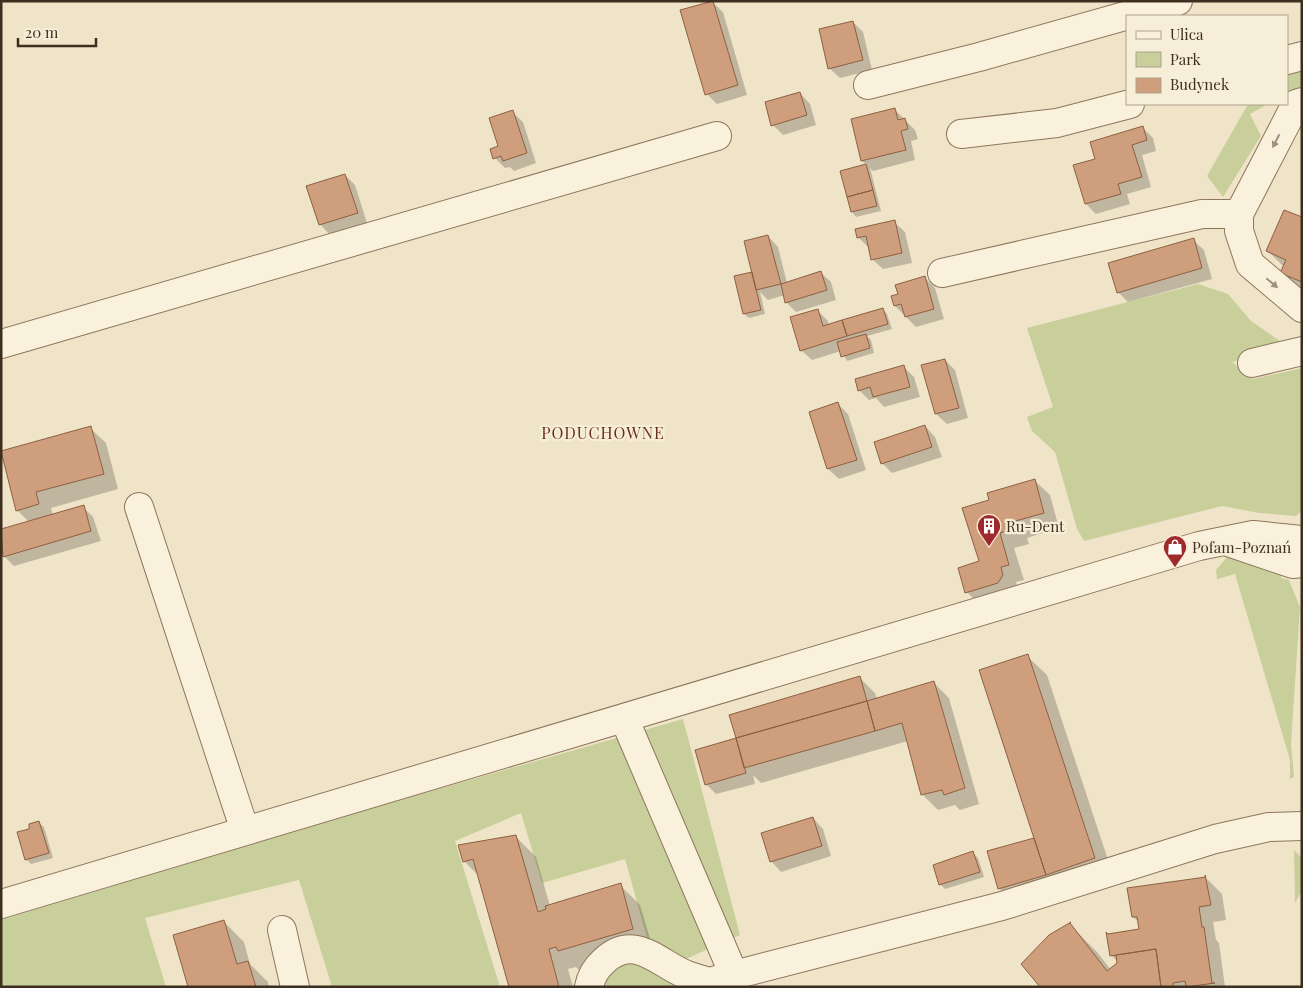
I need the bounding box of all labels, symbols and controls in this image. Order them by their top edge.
scale bar [18,15,95,47]
legend [1126,15,1288,105]
text: 20 m [25,22,59,42]
text: Ulica [1170,24,1204,44]
text: Park [1170,49,1202,69]
text: Budynek [1170,74,1230,94]
one-way arrow [1272,134,1280,149]
one-way arrow [1265,277,1278,288]
district label: PODUCHOWNE [541,422,665,443]
building icon: Ru-Dent [976,513,1002,547]
place label: Ru-Dent [1006,516,1065,536]
shop icon: Pofam-Poznań [1162,534,1188,568]
place label: Pofam-Poznań [1192,537,1291,557]

